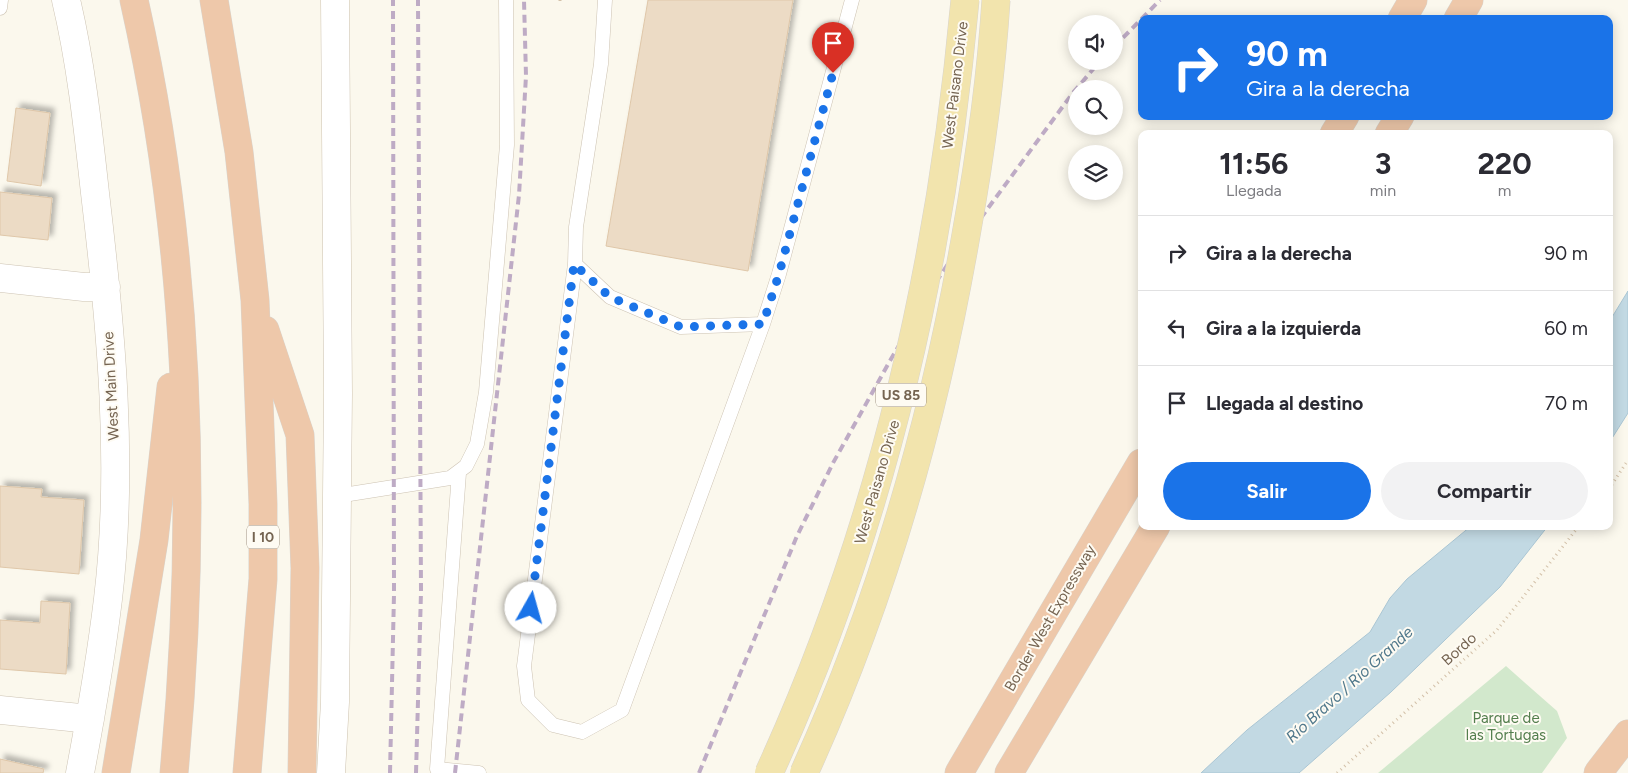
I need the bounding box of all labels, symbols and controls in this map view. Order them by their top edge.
map controls [1068,15,1123,200]
button: sound [1068,15,1123,70]
street label: West Paisano Drive [938,20,972,150]
pin [812,22,854,73]
icon: arrive [819,29,847,57]
text: 90 m [1246,33,1328,75]
icon: right [1163,35,1228,100]
text: Gira a la derecha [1246,75,1410,102]
button: search [1068,80,1123,135]
button: layers [1068,145,1123,200]
text: 11:56 [1219,145,1289,182]
text: 3 [1375,145,1391,182]
text: 220 [1477,145,1532,182]
text: Llegada [1226,181,1282,200]
text: min [1370,181,1396,200]
text: m [1498,181,1511,200]
icon: right [1163,239,1191,267]
text: Gira a la derecha [1206,242,1352,265]
text: 90 m [1544,242,1588,265]
icon: left [1163,314,1191,342]
text: Gira a la izquierda [1206,317,1361,340]
text: 60 m [1544,317,1588,340]
street label: West Main Drive [99,331,123,441]
road number: US 85 [876,384,926,406]
icon: arrive [1163,389,1191,417]
text: Llegada al destino [1206,392,1363,415]
text: 70 m [1545,392,1588,415]
street label: West Paisano Drive [851,418,903,546]
button: Salir [1163,462,1371,520]
button: Compartir [1381,462,1588,520]
road number: I 10 [247,526,279,548]
street label: Border West Expressway [1001,541,1099,694]
position arrow [504,581,556,633]
water label: Río Bravo / Rio Grande [1282,622,1417,746]
street label: Bordo [1438,629,1480,669]
park label: Parque de las Tortugas [1466,709,1546,744]

